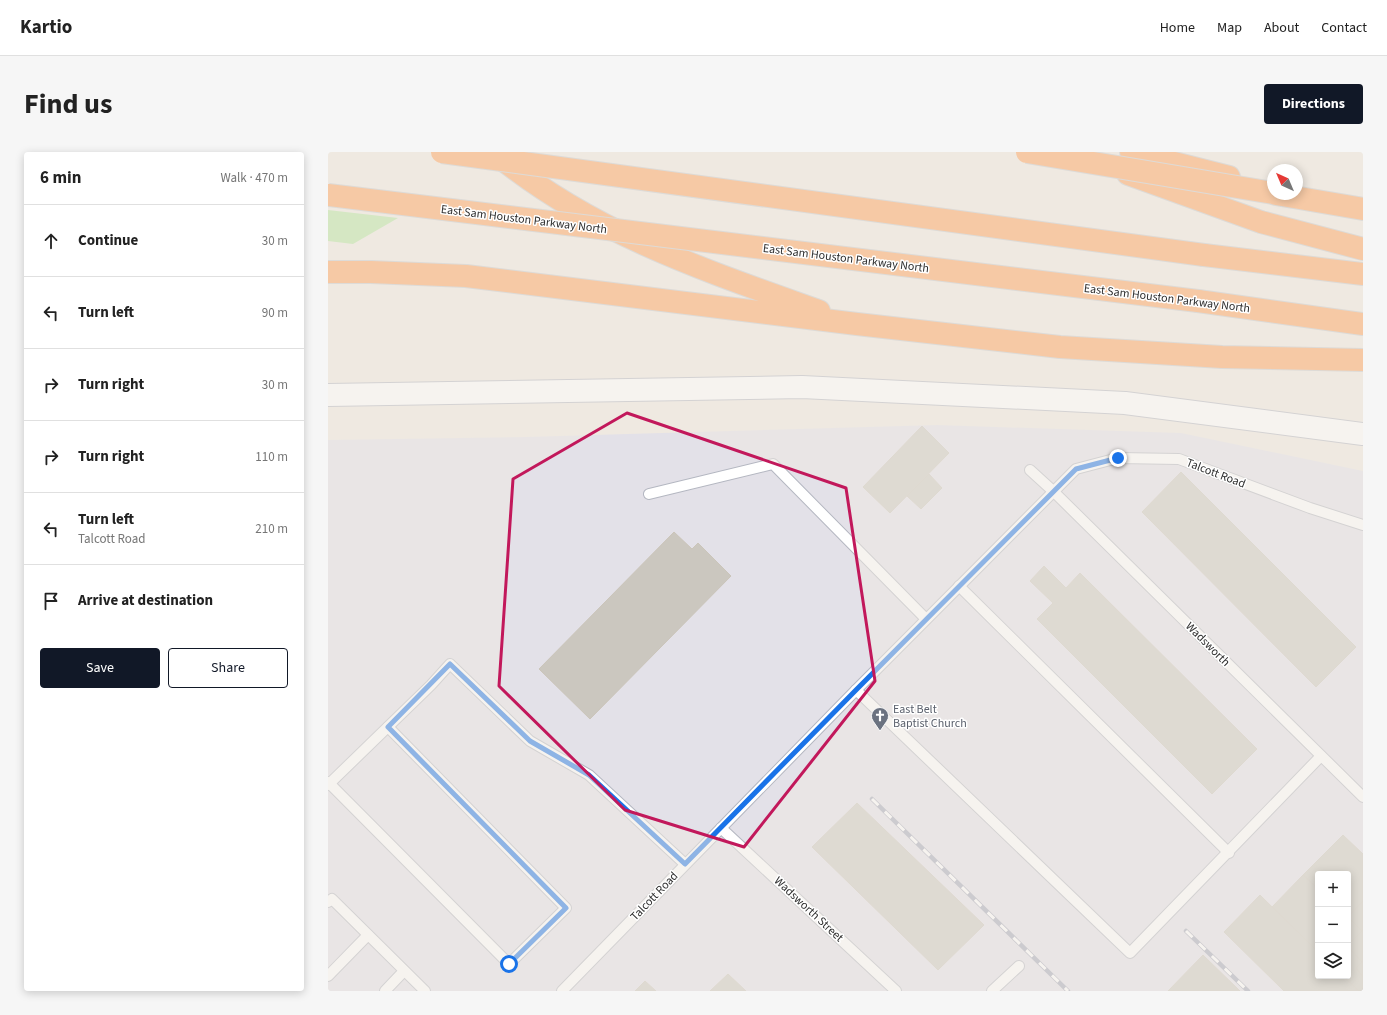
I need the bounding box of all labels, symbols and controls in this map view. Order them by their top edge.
text: Kartio [20,14,72,41]
text: Home [1160,18,1195,38]
text: Map [1217,18,1242,38]
text: About [1264,18,1299,38]
text: Contact [1321,18,1367,38]
text: Find us [24,84,112,124]
button: Directions [1264,84,1363,124]
north arrow [1267,164,1303,200]
text: 6 min [40,166,81,190]
text: Walk · 470 m [220,169,288,187]
street label: East Sam Houston Parkway North [440,201,608,238]
icon: ahead [40,230,62,252]
text: Continue [78,230,138,251]
text: 30 m [262,232,288,250]
street label: East Sam Houston Parkway North [762,240,930,277]
street label: East Sam Houston Parkway North [1083,280,1251,317]
icon: left [40,302,62,324]
text: Turn left [78,302,134,323]
text: 90 m [262,304,288,322]
icon: right [40,374,62,396]
text: Turn right [78,374,144,395]
text: 30 m [262,376,288,394]
icon: right [40,446,62,468]
text: Turn right [78,446,144,467]
text: 110 m [255,448,288,466]
route end [1109,449,1127,467]
street label: Talcott Road [1184,454,1248,493]
text: Turn left [78,509,134,530]
icon: left [40,518,62,540]
text: 210 m [255,520,288,538]
text: Talcott Road [78,530,145,548]
icon: arrive [40,590,62,612]
text: Arrive at destination [78,590,213,611]
street label: Wadsworth [1182,618,1234,670]
button: Save [40,648,160,688]
button: Share [168,648,288,688]
place label: East Belt Baptist Church [893,701,967,732]
church icon: East Belt Baptist Church [870,706,890,731]
street label: Talcott Road [627,868,682,925]
map controls [1315,871,1351,979]
button: + [1315,871,1351,907]
street label: Wadsworth Street [770,873,847,946]
button: − [1315,907,1351,943]
button: layers [1315,943,1351,979]
route start [500,955,518,973]

